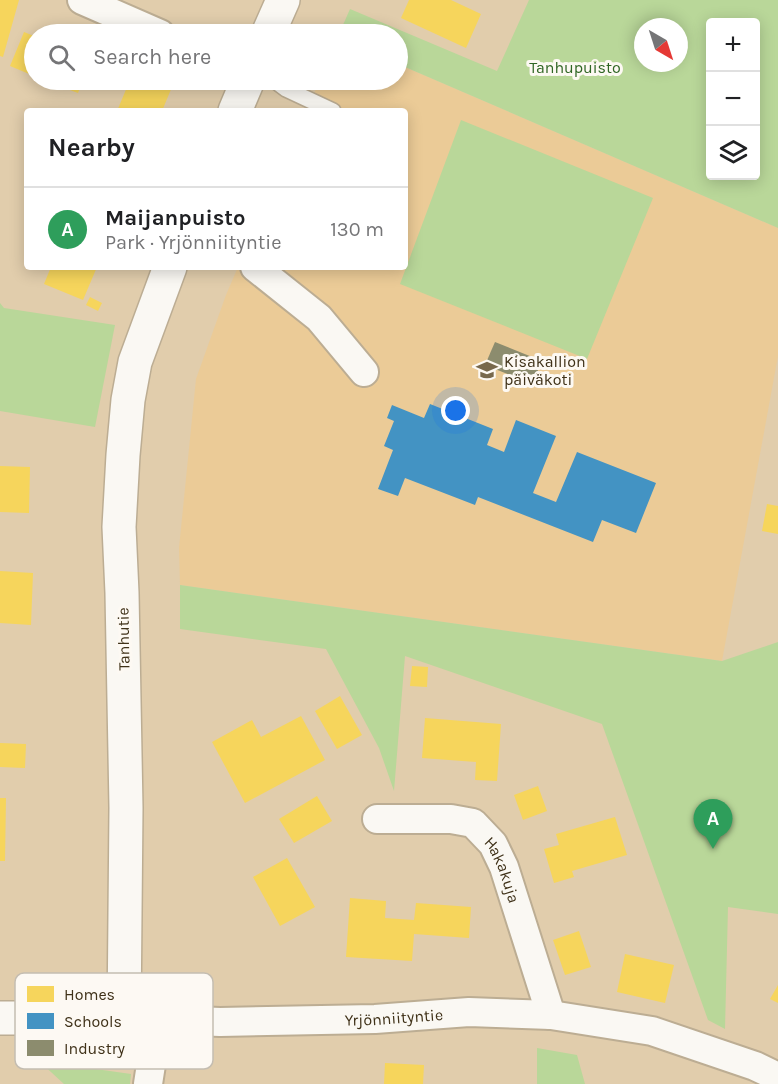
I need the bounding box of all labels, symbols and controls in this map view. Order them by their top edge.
north arrow [634,18,688,72]
map controls [706,18,760,180]
button: + [706,18,760,72]
search box [24,24,408,90]
icon: search [45,41,78,74]
text: Search here [93,44,211,70]
park label: Tanhupuisto [529,58,621,77]
button: − [706,72,760,126]
button: layers [706,126,760,180]
text: Nearby [48,132,135,163]
text: Maijanpuisto [105,205,245,231]
text: A [61,218,74,241]
text: 130 m [330,218,384,241]
text: Park · Yrjönniityntie [105,231,281,254]
place label: Kisakallion päiväkoti [504,352,586,389]
school or university icon: Kisakallion päiväkoti [475,358,499,382]
your location [441,396,470,425]
street label: Tanhutie [113,607,134,671]
pin: A [694,800,732,849]
street label: Hakakuja [481,832,524,905]
legend [15,973,213,1069]
text: Homes [64,985,115,1004]
street label: Yrjönniityntie [345,1005,444,1030]
text: Schools [64,1012,122,1031]
text: Industry [64,1039,126,1058]

